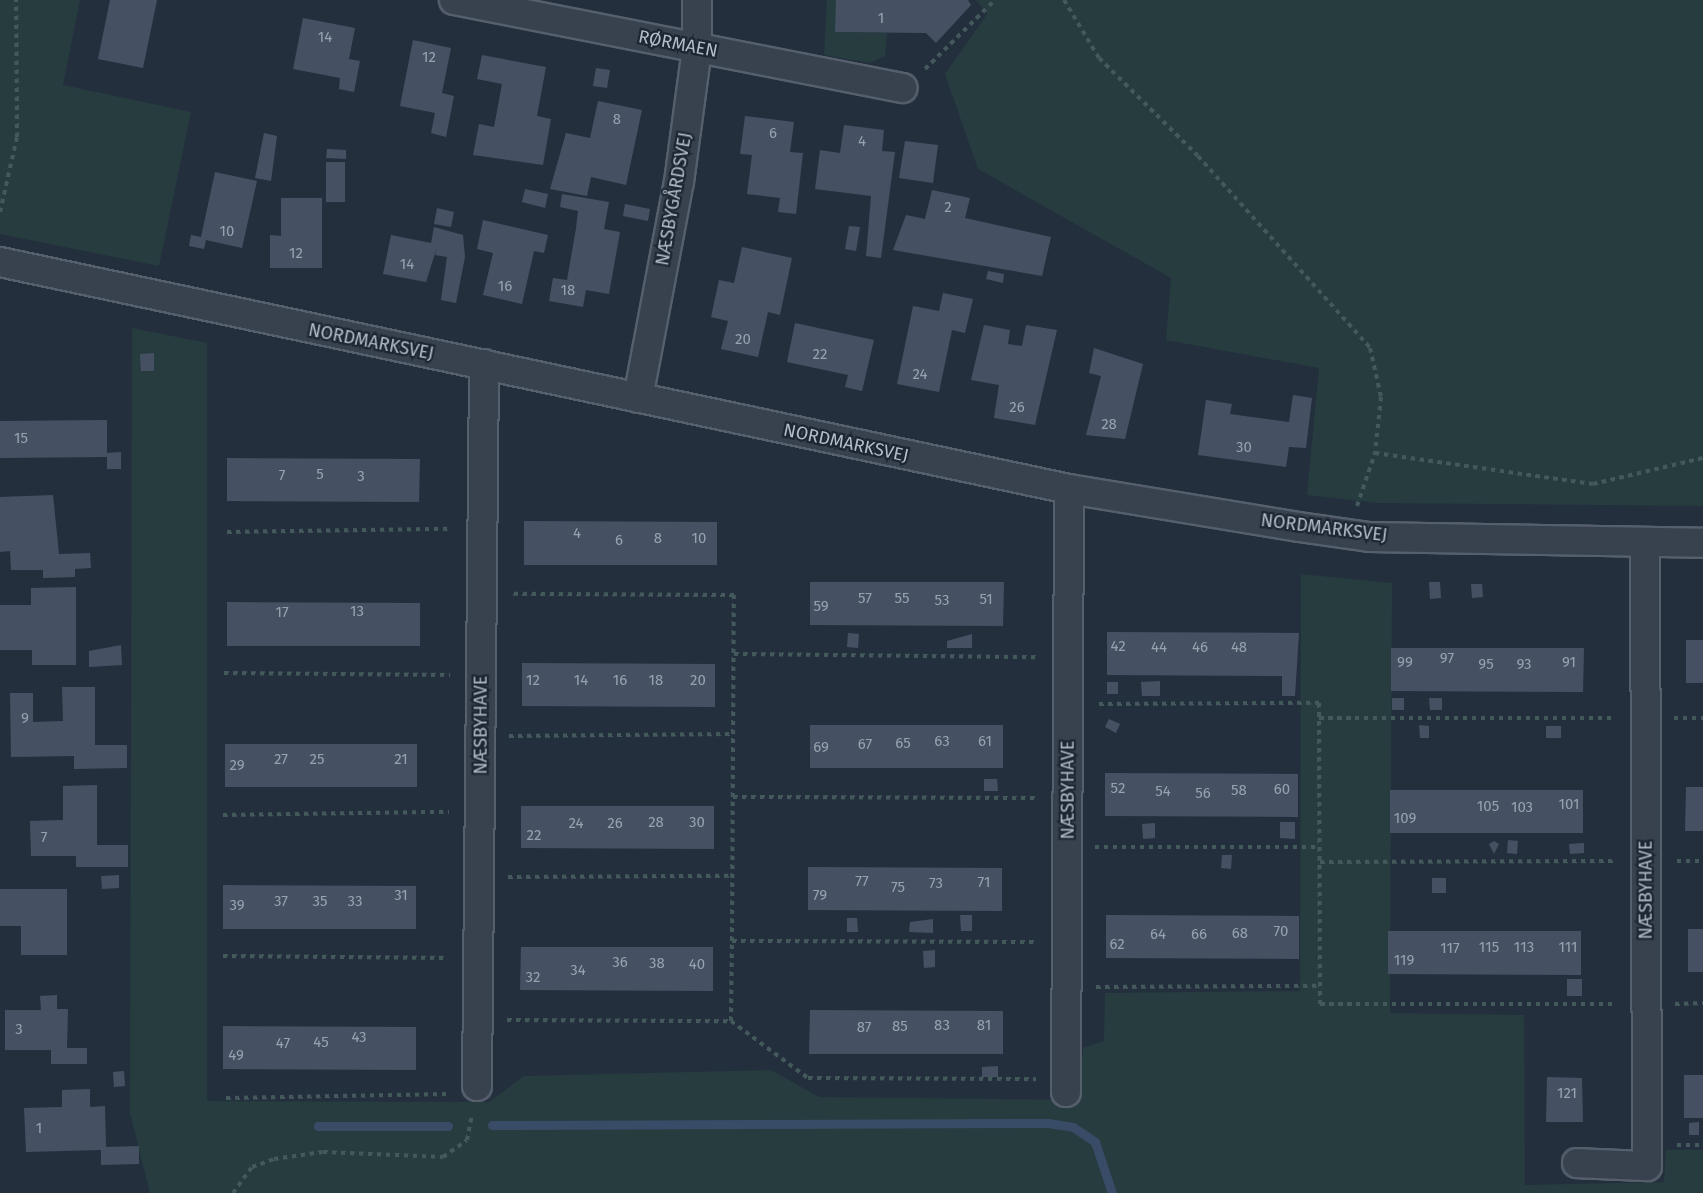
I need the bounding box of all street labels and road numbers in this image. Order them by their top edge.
street label: RØRMAEN [637,26,719,62]
street label: NÆSBYGÅRDSVEJ [652,131,696,267]
street label: NORDMARKSVEJ [307,319,435,365]
street label: NORDMARKSVEJ [782,419,910,467]
street label: NORDMARKSVEJ [1260,510,1388,546]
street label: NÆSBYHAVE [470,676,492,774]
street label: NÆSBYHAVE [1057,741,1079,839]
street label: NÆSBYHAVE [1635,841,1657,939]

